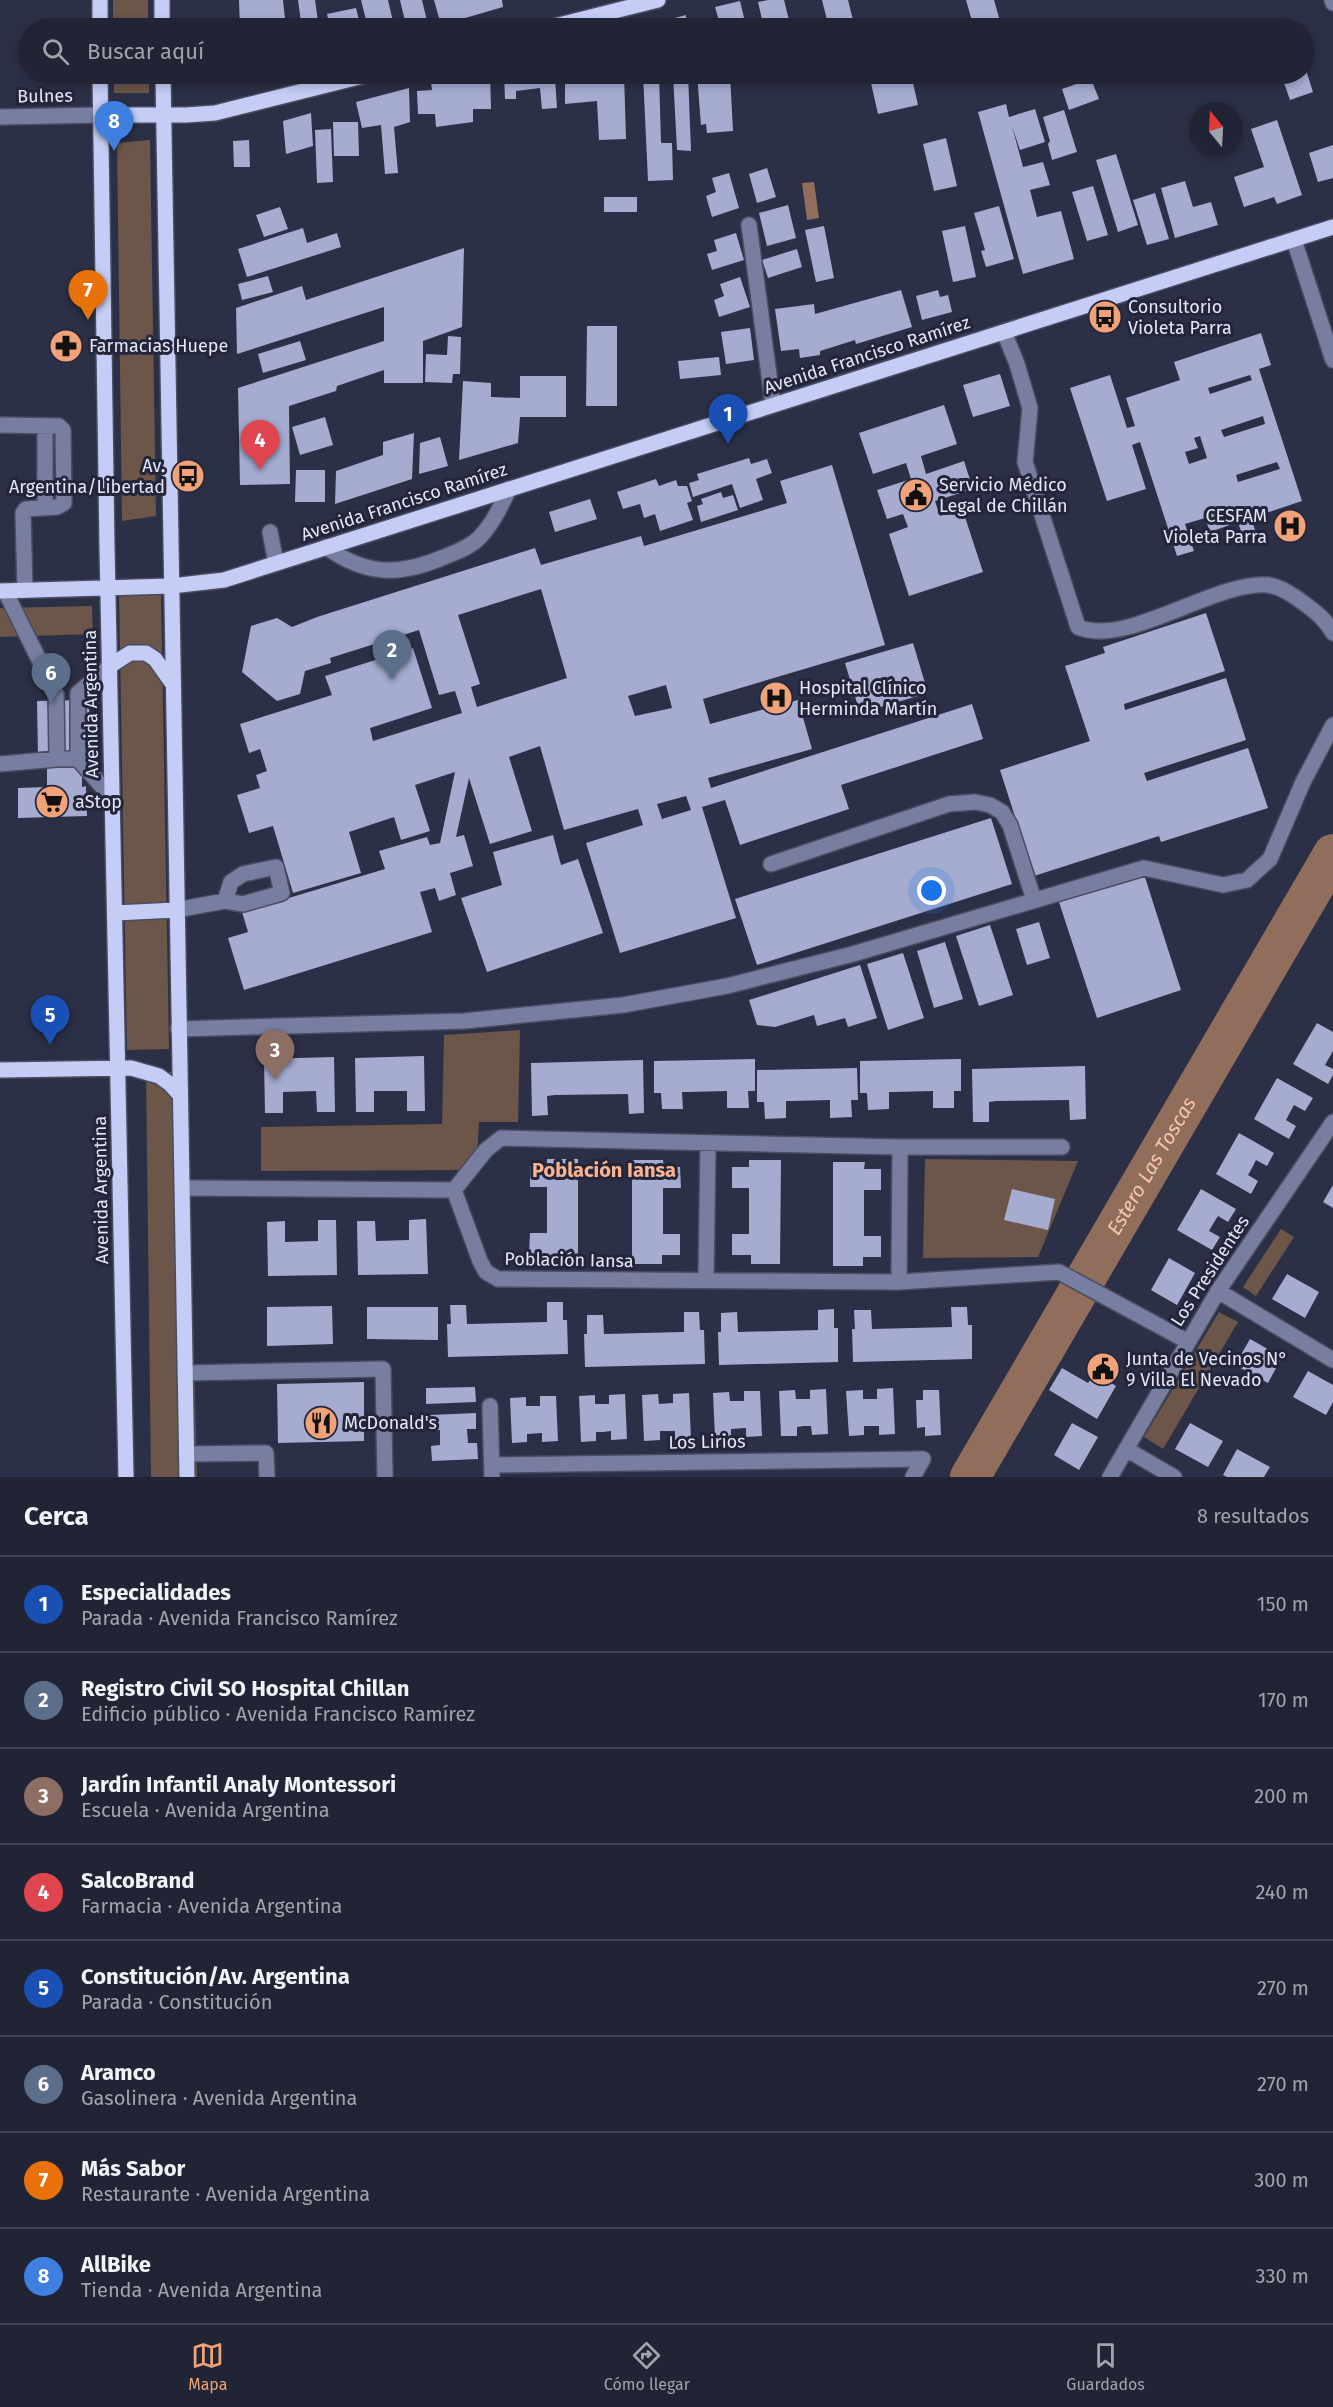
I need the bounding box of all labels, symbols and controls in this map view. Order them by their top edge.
search box [18,18,1315,84]
icon: search [39,35,72,68]
text: Buscar aquí [87,38,204,65]
street label: Bulnes [17,85,73,107]
pin: 8 [94,102,134,151]
north arrow [1189,102,1243,156]
pin: 7 [68,270,107,320]
place label: Consultorio Violeta Parra [1128,296,1232,339]
bus stop icon: Consultorio Violeta Parra [1087,299,1123,335]
street label: Avenida Francisco Ramírez [761,311,973,399]
pharmacy icon: Farmacias Huepe [48,328,84,364]
place label: Farmacias Huepe [89,335,228,357]
pin: 1 [708,394,748,444]
pin: 4 [240,420,280,470]
place label: Av. Argentina/Libertad [9,455,165,498]
bus stop icon: Av. Argentina/Libertad [170,458,206,494]
street label: Avenida Francisco Ramírez [298,458,510,546]
place label: Servicio Médico Legal de Chillán [939,474,1068,517]
public building icon: Servicio Médico Legal de Chillán [898,477,934,513]
place label: CESFAM Violeta Parra [1163,505,1267,548]
hospital icon: CESFAM Violeta Parra [1272,508,1308,544]
street label: Avenida Argentina [79,630,103,778]
pin: 2 [372,630,412,680]
pin: 6 [32,654,70,703]
place label: Hospital Clínico Herminda Martín [799,677,937,720]
hospital icon: Hospital Clínico Herminda Martín [758,680,794,716]
supermarket icon: aStop [34,784,70,820]
place label: aStop [75,791,122,813]
your location [917,876,946,905]
pin: 5 [31,996,70,1045]
pin: 3 [256,1030,294,1080]
water label: Estero Las Toscas [1102,1093,1201,1239]
street label: Avenida Argentina [89,1116,113,1264]
district label: Población Iansa [532,1158,676,1182]
street label: Los Presidentes [1166,1212,1254,1330]
street label: Población Iansa [504,1248,634,1272]
place label: Junta de Vecinos N° 9 Villa El Nevado [1126,1348,1288,1391]
public building icon: Junta de Vecinos N° 9 Villa El Nevado [1085,1351,1121,1387]
restaurant icon: McDonald's [303,1405,339,1441]
place label: McDonald's [344,1412,437,1434]
street label: Los Lirios [668,1430,746,1454]
text: Cerca [24,1501,89,1532]
text: 8 resultados [1197,1504,1309,1528]
text: Especialidades [81,1579,231,1606]
text: 1 [39,1592,48,1616]
text: 150 m [1257,1592,1309,1616]
text: Parada · Avenida Francisco Ramírez [81,1606,398,1630]
text: Registro Civil SO Hospital Chillan [81,1675,409,1702]
text: 2 [38,1688,49,1712]
text: 170 m [1258,1688,1309,1712]
text: Edificio público · Avenida Francisco Ramírez [81,1702,475,1726]
text: Jardín Infantil Analy Montessori [81,1771,396,1798]
text: 3 [38,1784,49,1808]
text: 200 m [1254,1784,1309,1808]
text: Escuela · Avenida Argentina [81,1798,330,1822]
text: SalcoBrand [81,1867,194,1894]
text: 4 [38,1880,49,1904]
text: 240 m [1255,1880,1309,1904]
text: Farmacia · Avenida Argentina [81,1894,342,1918]
text: Constitución/Av. Argentina [81,1963,350,1990]
text: 5 [38,1976,49,2000]
text: 270 m [1257,1976,1309,2000]
text: Parada · Constitución [81,1990,272,2014]
text: Aramco [81,2059,156,2086]
text: 6 [38,2072,49,2096]
text: 270 m [1257,2072,1309,2096]
text: Gasolinera · Avenida Argentina [81,2086,357,2110]
text: Más Sabor [81,2155,185,2182]
text: 7 [39,2168,48,2192]
text: 300 m [1254,2168,1309,2192]
text: Restaurante · Avenida Argentina [81,2182,370,2206]
text: AllBike [81,2251,151,2278]
text: 8 [38,2264,49,2288]
text: 330 m [1255,2264,1309,2288]
text: Tienda · Avenida Argentina [81,2278,323,2302]
tab: Mapa [188,2339,227,2394]
tab: Cómo llegar [604,2339,690,2394]
tab: Guardados [1066,2339,1145,2394]

